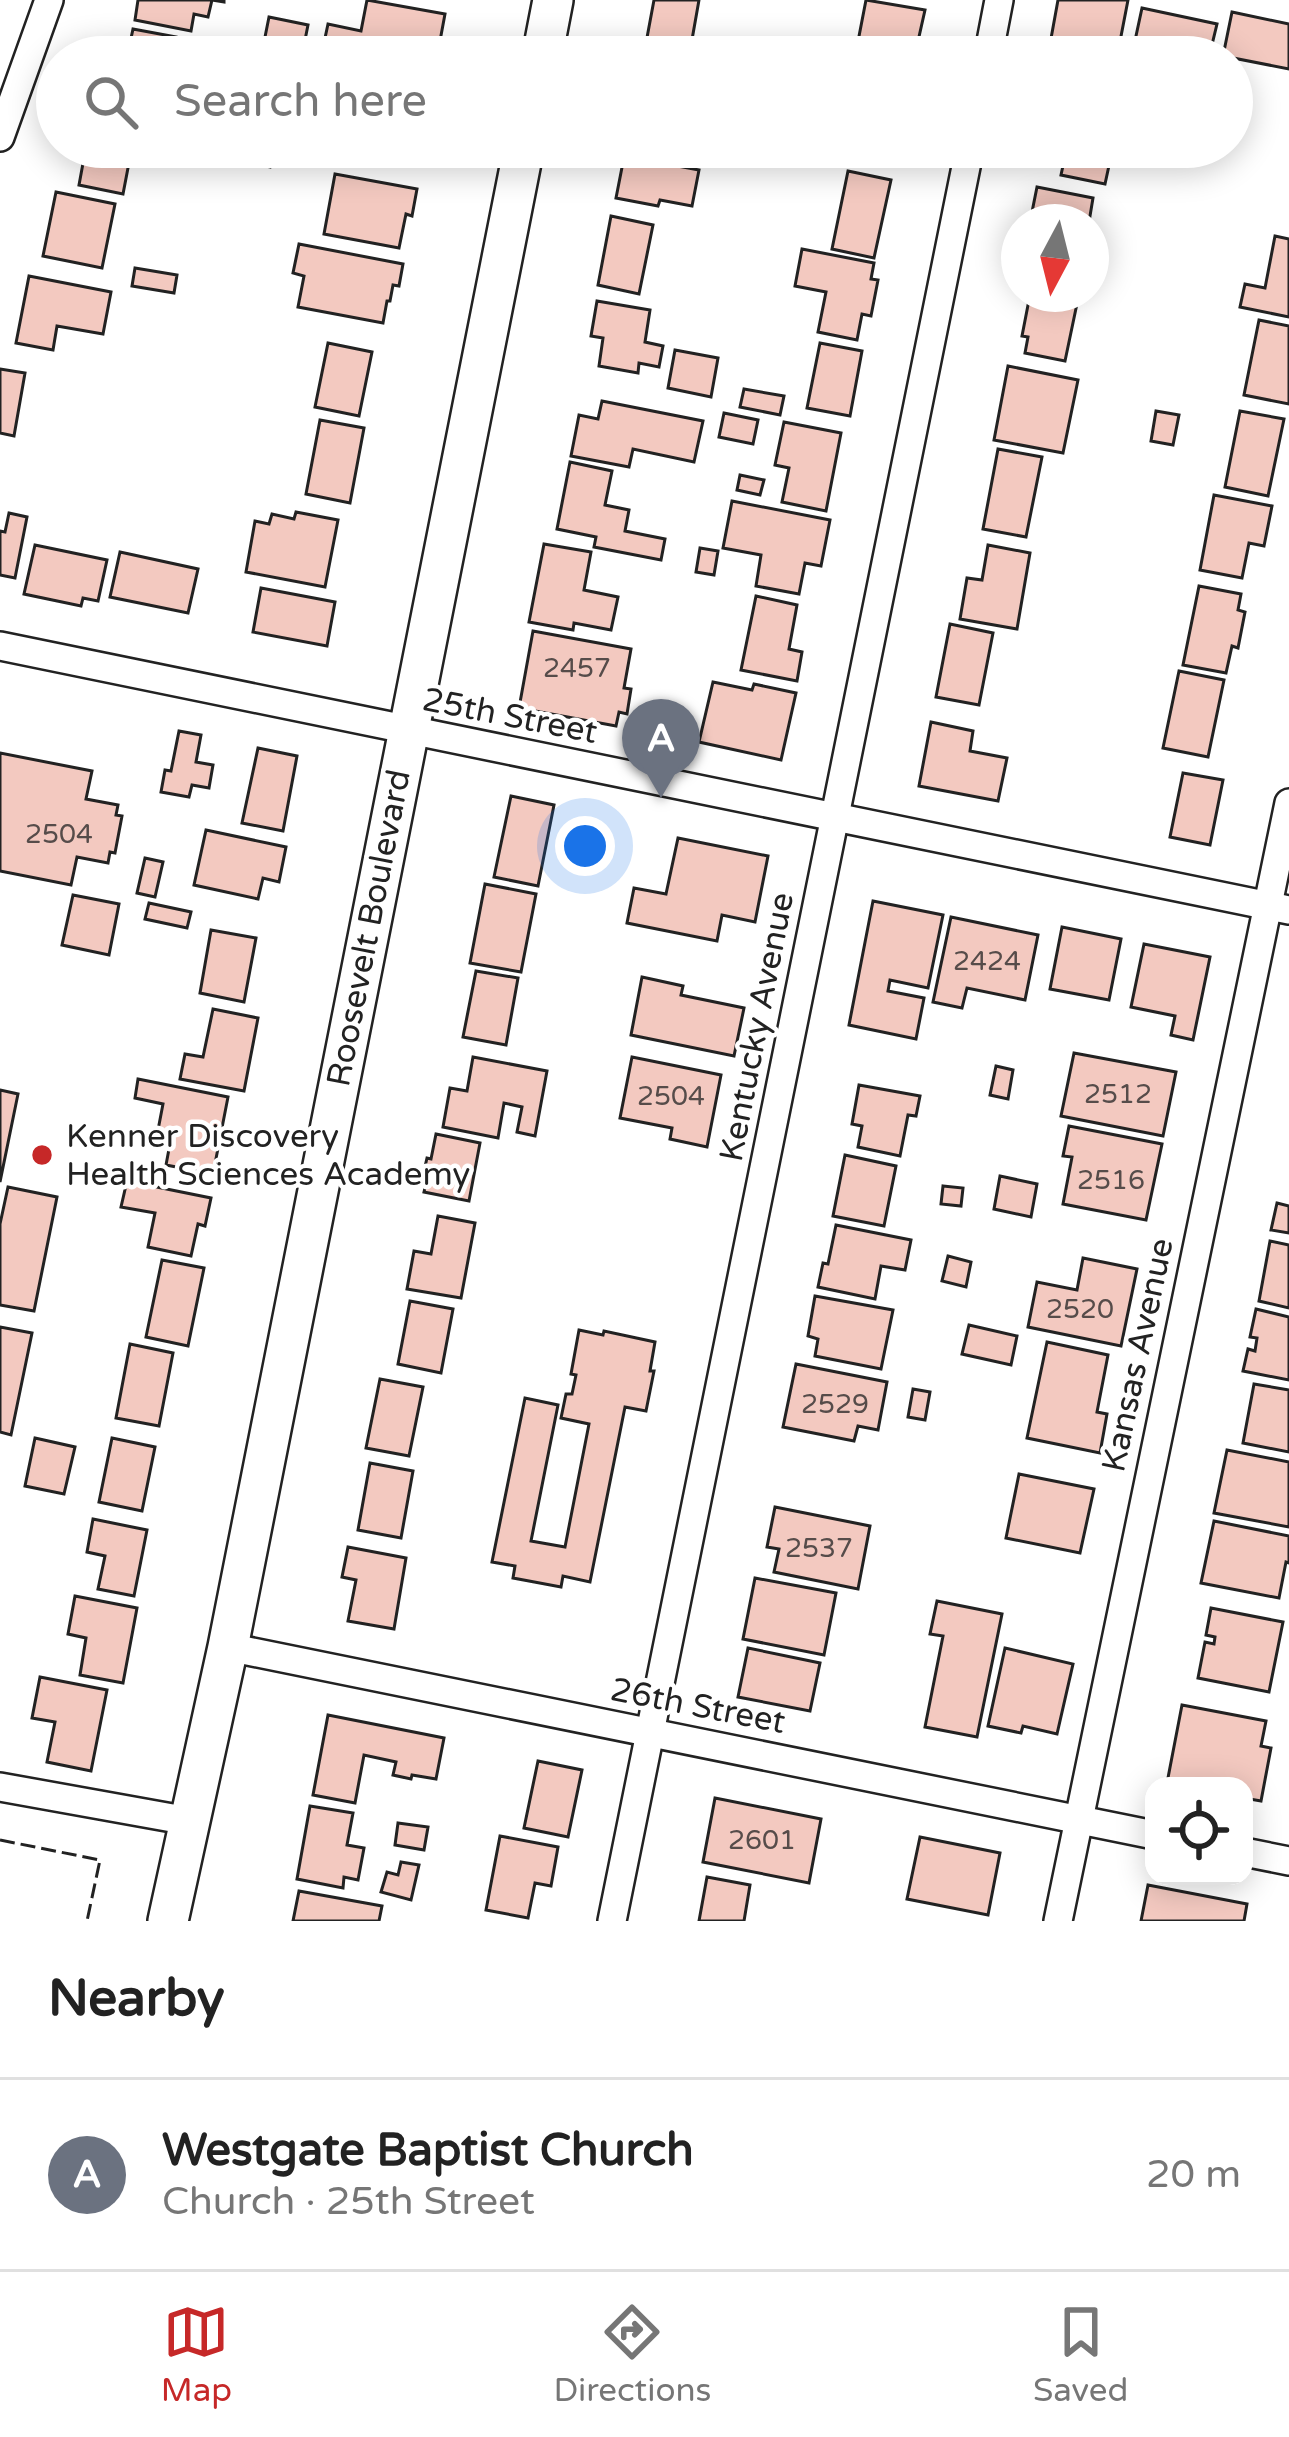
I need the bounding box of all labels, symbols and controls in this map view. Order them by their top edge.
search box [36,36,1253,168]
icon: search [78,69,144,135]
text: Search here [174,75,427,129]
north arrow [1001,204,1109,312]
house number: 2457 [543,652,611,685]
street label: 25th Street [419,680,601,752]
pin: A [622,699,700,798]
street label: Roosevelt Boulevard [319,766,419,1090]
your location [555,816,615,876]
house number: 2504 [25,818,93,851]
street label: Kentucky Avenue [712,889,802,1165]
house number: 2424 [953,945,1021,978]
house number: 2512 [1084,1078,1152,1111]
house number: 2504 [637,1080,705,1113]
place label: Kenner Discovery Health Sciences Academy [66,1117,470,1194]
marker: Kenner Discovery Health Sciences Academy [29,1142,55,1168]
house number: 2516 [1077,1164,1145,1197]
street label: Kansas Avenue [1094,1235,1182,1475]
house number: 2520 [1046,1293,1114,1326]
house number: 2529 [801,1388,869,1421]
house number: 2537 [785,1532,853,1565]
street label: 26th Street [607,1670,789,1742]
map controls [1145,1777,1253,1885]
button: locate [1145,1777,1253,1885]
house number: 2601 [728,1824,796,1857]
text: Nearby [48,1968,225,2030]
text: Westgate Baptist Church [162,2124,694,2178]
text: A [72,2151,102,2198]
text: 20 m [1146,2151,1241,2198]
text: Church · 25th Street [162,2178,535,2225]
tab: Map [161,2299,232,2410]
tab: Directions [554,2299,711,2410]
tab: Saved [1033,2299,1128,2410]

